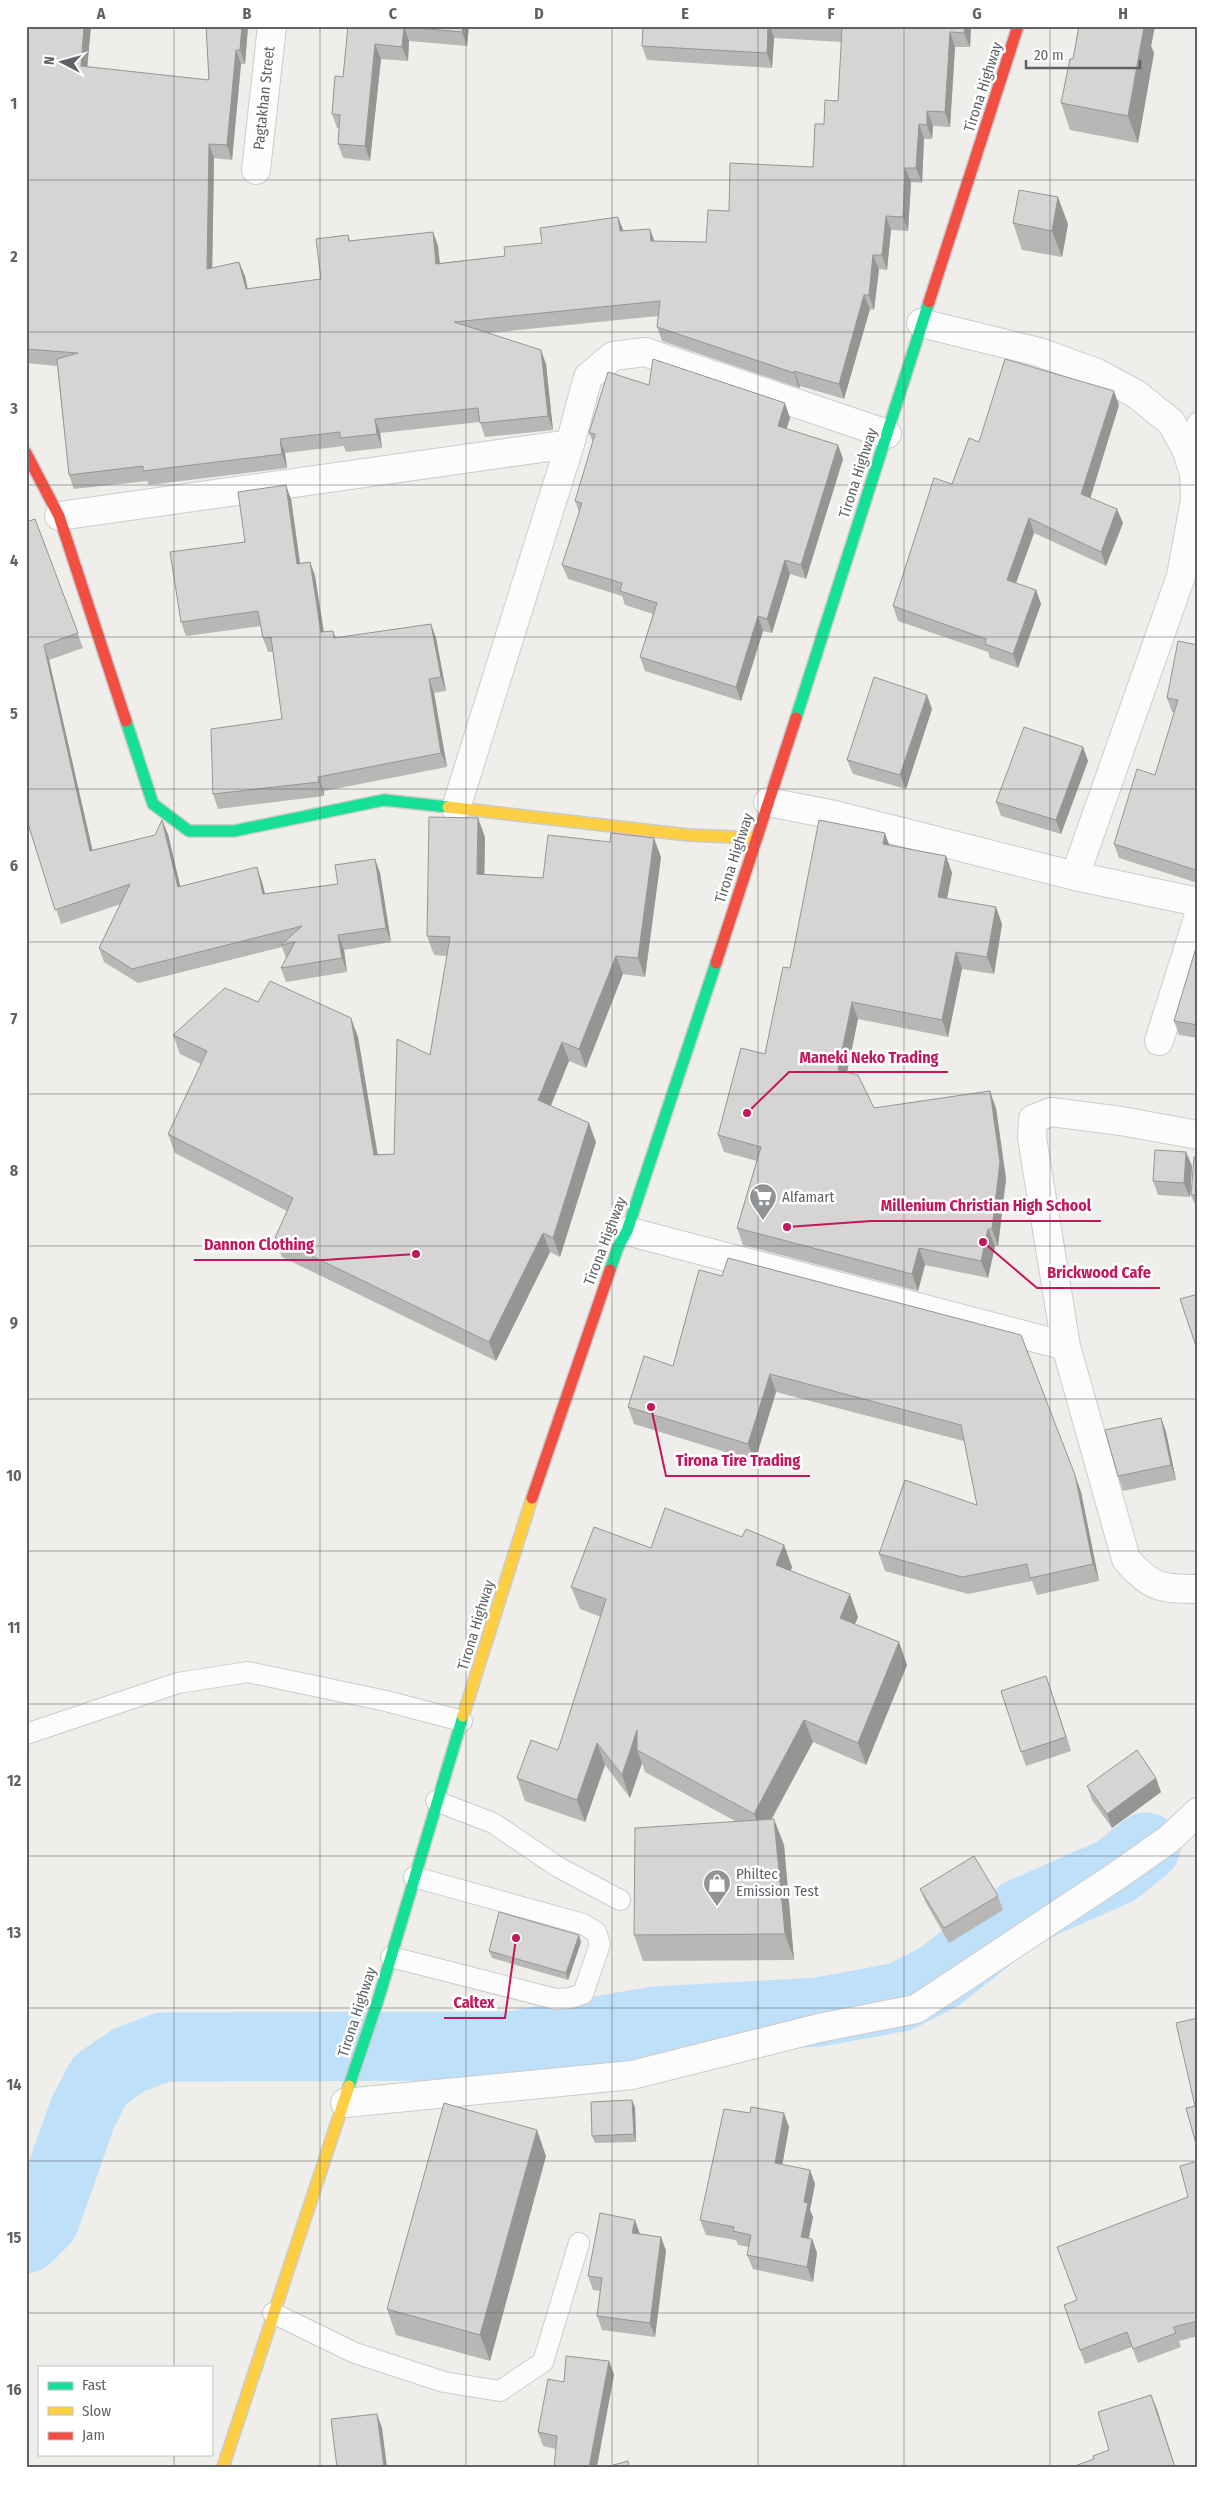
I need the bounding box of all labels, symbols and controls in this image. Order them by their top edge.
text: A [96,4,106,23]
text: B [243,4,252,23]
text: C [389,4,398,23]
text: D [534,4,544,23]
text: E [681,4,689,23]
text: F [827,4,835,23]
text: G [972,4,982,23]
text: H [1118,4,1128,23]
north arrow [38,38,88,88]
scale bar [1026,38,1140,70]
street label: Tirona Highway [960,39,1006,134]
street label: Pagtakhan Street [250,45,278,151]
text: 20 m [1034,46,1064,64]
text: N [41,56,58,66]
text: 1 [11,94,17,113]
text: 2 [9,247,18,266]
text: 3 [9,399,18,418]
street label: Tirona Highway [835,425,881,520]
text: 4 [10,551,18,570]
text: 5 [10,704,18,723]
street label: Tirona Highway [711,810,757,905]
text: 6 [10,856,18,875]
text: 7 [11,1009,18,1028]
callout: Maneki Neko Trading [789,1041,948,1072]
text: Maneki Neko Trading [800,1048,939,1067]
text: 8 [10,1161,19,1180]
supermarket icon: Alfamart [748,1182,778,1221]
place label: Alfamart [782,1188,835,1206]
callout: Millenium Christian High School [871,1190,1101,1221]
street label: Tirona Highway [580,1194,630,1288]
text: Millenium Christian High School [881,1196,1092,1215]
callout: Dannon Clothing [194,1229,324,1260]
text: Dannon Clothing [204,1235,314,1254]
callout: Brickwood Cafe [1037,1257,1160,1288]
text: Brickwood Cafe [1047,1263,1151,1282]
text: 9 [10,1313,18,1332]
callout: Tirona Tire Trading [666,1445,810,1476]
text: Tirona Tire Trading [676,1451,800,1470]
text: 10 [6,1466,22,1485]
street label: Tirona Highway [454,1577,498,1672]
text: 11 [7,1618,21,1637]
text: 12 [7,1771,22,1790]
place label: Philtec Emission Test [736,1865,819,1900]
shop icon: Philtec Emission Test [702,1868,732,1907]
text: 13 [7,1923,22,1942]
street label: Tirona Highway [334,1964,380,2059]
callout: Caltex [444,1987,505,2018]
text: Caltex [453,1993,495,2012]
text: 14 [7,2075,22,2094]
text: 15 [7,2228,21,2247]
legend [38,2366,212,2456]
text: Fast [82,2376,106,2394]
text: 16 [6,2380,22,2399]
text: Slow [82,2402,111,2420]
text: Jam [82,2426,105,2444]

